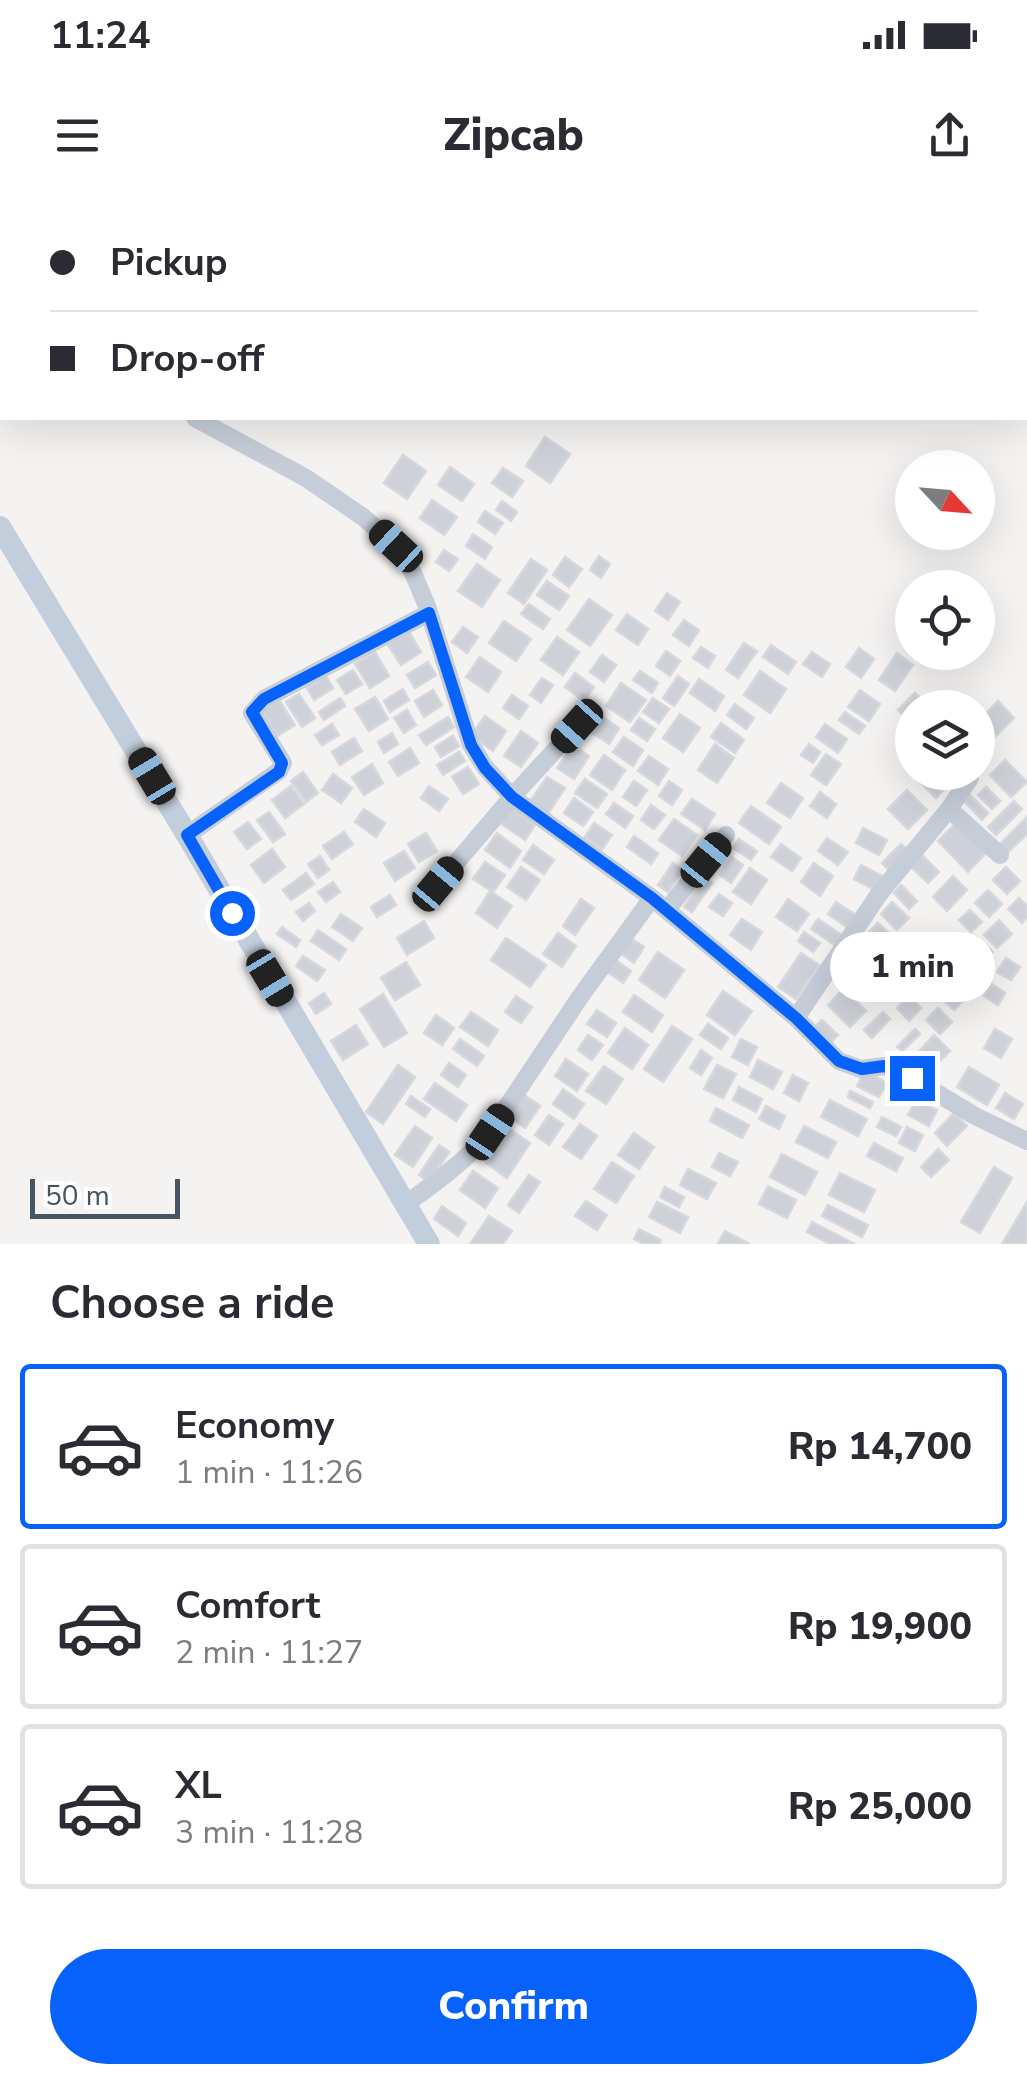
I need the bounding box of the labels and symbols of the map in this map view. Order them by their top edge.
north arrow [895,450,995,550]
car [364,515,428,577]
car [546,694,608,758]
car [124,743,180,809]
car [675,827,737,893]
car [407,851,469,917]
route start [210,891,255,936]
callout: 1 min [830,933,994,1003]
car [242,945,298,1011]
route end [890,1056,935,1101]
car [461,1099,519,1165]
scale bar [30,1174,180,1218]

